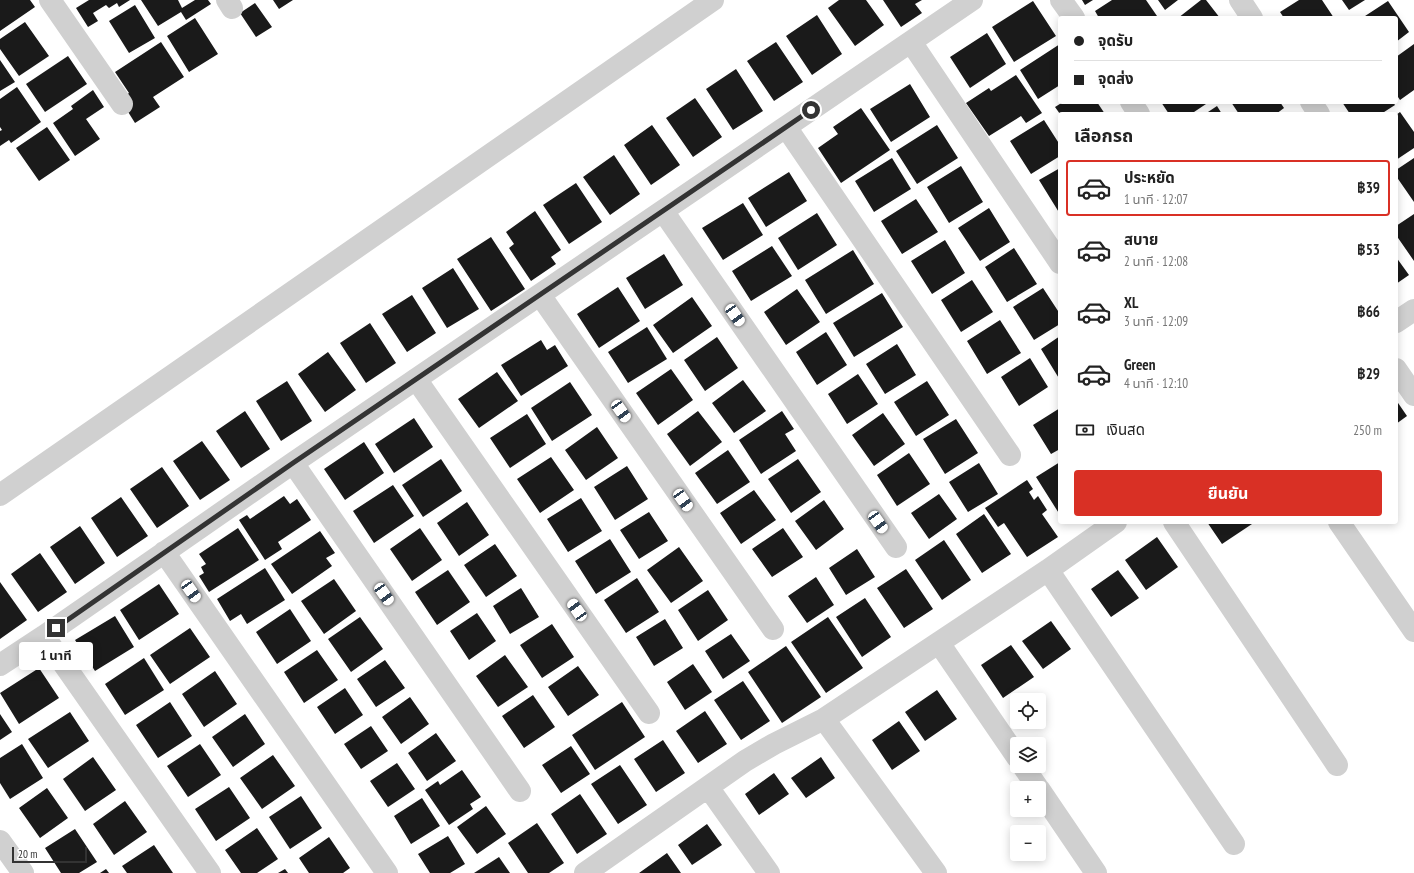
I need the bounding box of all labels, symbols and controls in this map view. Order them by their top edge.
text: จุดรับ [1098,31,1133,50]
text: จุดส่ง [1098,69,1134,88]
route start [802,101,820,119]
text: เลือกรถ [1074,124,1133,147]
text: ประหยัด [1124,168,1175,187]
icon: car [1076,170,1112,206]
text: ฿39 [1357,178,1380,197]
text: 1 นาที · 12:07 [1124,191,1188,208]
text: สบาย [1124,230,1158,249]
icon: car [1076,232,1112,268]
text: ฿53 [1357,240,1380,259]
text: 2 นาที · 12:08 [1124,253,1188,270]
text: XL [1124,293,1138,312]
icon: car [1076,294,1112,330]
car [723,302,747,328]
text: ฿66 [1357,302,1380,321]
text: 3 นาที · 12:09 [1124,313,1188,330]
text: Green [1124,355,1156,374]
icon: car [1076,356,1112,392]
text: ฿29 [1357,364,1380,383]
text: 4 นาที · 12:10 [1124,375,1188,392]
car [609,398,633,424]
icon: cash [1074,419,1096,441]
text: เงินสด [1106,420,1145,439]
text: 250 m [1353,422,1382,439]
button: ยืนยัน [1074,470,1382,516]
car [671,487,695,513]
car [866,509,890,535]
car [179,578,203,604]
car [372,581,396,607]
car [565,597,589,623]
route end [47,619,65,637]
callout: 1 นาที [19,642,93,670]
text: 1 นาที [40,647,72,664]
map controls [1010,693,1046,861]
button: locate [1010,693,1046,729]
button: layers [1010,737,1046,773]
button: + [1010,781,1046,817]
button: − [1010,825,1046,861]
scale bar [12,845,87,864]
text: 20 m [18,847,37,861]

